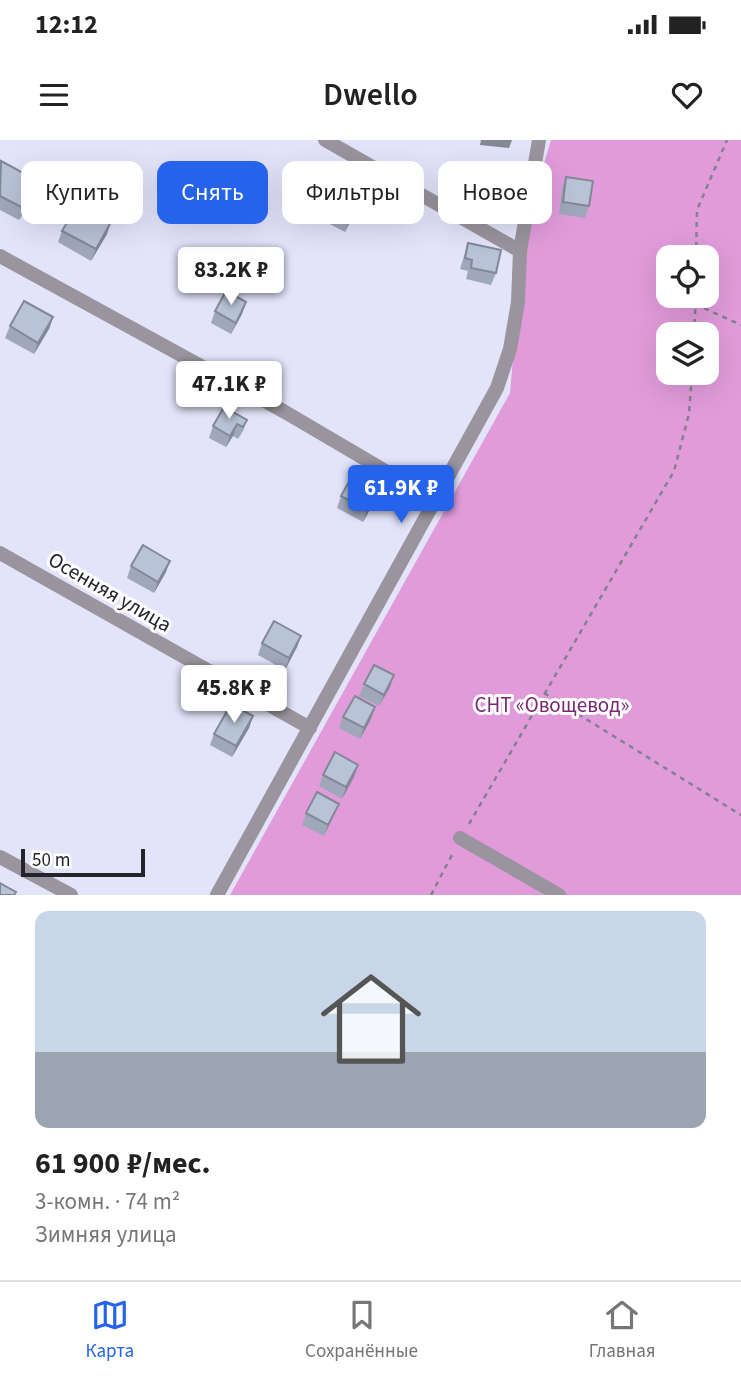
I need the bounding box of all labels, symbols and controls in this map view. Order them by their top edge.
text: 12:12 [35,6,98,43]
text: Dwello [323,72,418,118]
icon: menu [35,76,73,114]
icon: heart [668,76,706,114]
chip: Купить [21,161,143,224]
chip: Снять [157,161,268,224]
chip: Фильтры [282,161,424,224]
chip: Новое [438,161,552,224]
map controls [656,245,719,385]
button: locate [656,245,719,308]
pin: 83.2K ₽ [166,248,296,307]
text: 83.2K ₽ [194,253,268,286]
button: layers [656,322,719,385]
pin: 47.1K ₽ [164,362,294,421]
text: 47.1K ₽ [192,367,266,400]
pin: 61.9K ₽ [336,466,466,525]
text: 61.9K ₽ [364,471,438,504]
street label: Осенняя улица [43,545,177,639]
pin: 45.8K ₽ [169,666,299,725]
text: 45.8K ₽ [197,671,271,704]
park label: СНТ «Овощевод» [475,690,629,720]
scale bar [21,846,145,878]
text: 50 m [32,847,70,874]
icon: home [308,956,434,1082]
text: 61 900 ₽/мес. [35,1142,211,1185]
text: 3-комн. · 74 m² [35,1185,180,1218]
text: Зимняя улица [35,1218,177,1251]
tab: Карта [85,1296,134,1365]
tab: Сохранённые [305,1296,418,1365]
tab: Главная [589,1296,656,1365]

